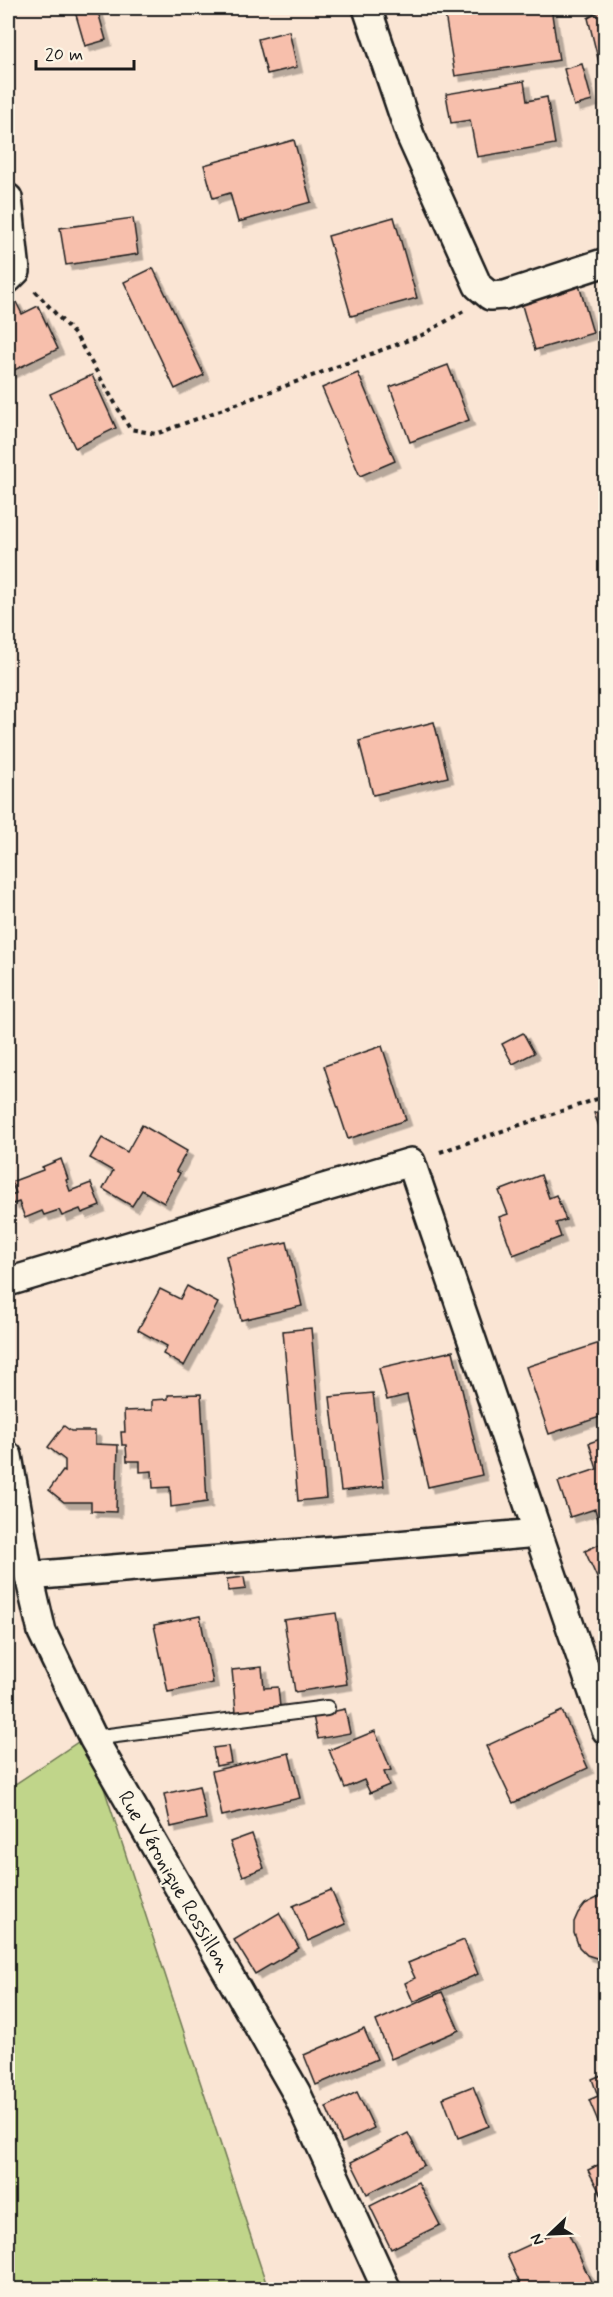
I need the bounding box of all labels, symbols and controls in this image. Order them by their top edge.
scale bar [36,33,134,71]
text: 20 m [45,43,83,67]
street label: Rue Véronique Rossillon [111,1786,238,1978]
north arrow [520,2204,580,2264]
text: N [526,2230,549,2248]

